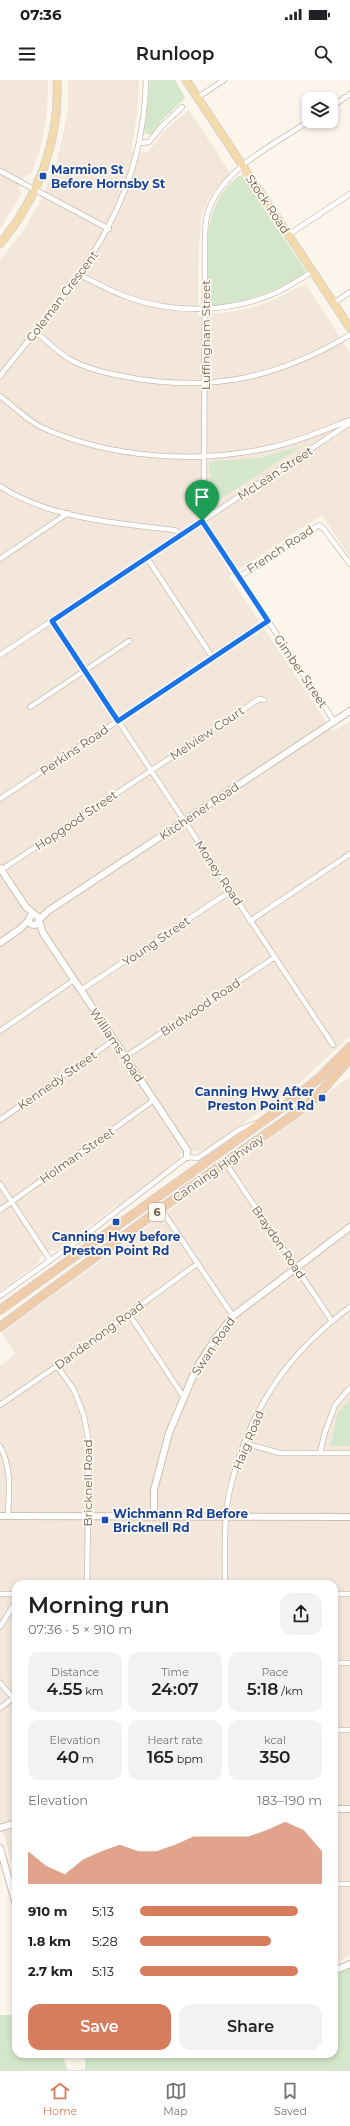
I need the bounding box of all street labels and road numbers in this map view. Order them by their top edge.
street label: Stock Road [243,172,293,236]
street label: Coleman Crescent [23,247,101,345]
street label: Luffingham Street [198,280,213,390]
street label: McLean Street [234,443,316,503]
street label: French Road [244,522,316,576]
street label: Gimber Street [271,632,331,710]
street label: Melview Court [167,703,247,763]
street label: Perkins Road [37,722,111,778]
street label: Kitchener Road [156,779,242,843]
street label: Hopgood Street [32,787,120,853]
street label: Money Road [192,838,246,908]
street label: Young Street [119,913,193,969]
street label: Birdwood Road [157,975,243,1039]
street label: Williams Road [87,1005,147,1085]
street label: Kennedy Street [15,1047,99,1113]
street label: Holman Street [37,1124,117,1186]
street label: Canning Highway [170,1131,267,1205]
road number: 6 [149,1203,165,1221]
street label: Braydon Road [249,1203,309,1281]
street label: Dandenong Road [51,1297,147,1373]
street label: Swan Road [188,1314,238,1378]
street label: Haig Road [229,1408,267,1472]
street label: Bricknell Road [80,1439,95,1527]

